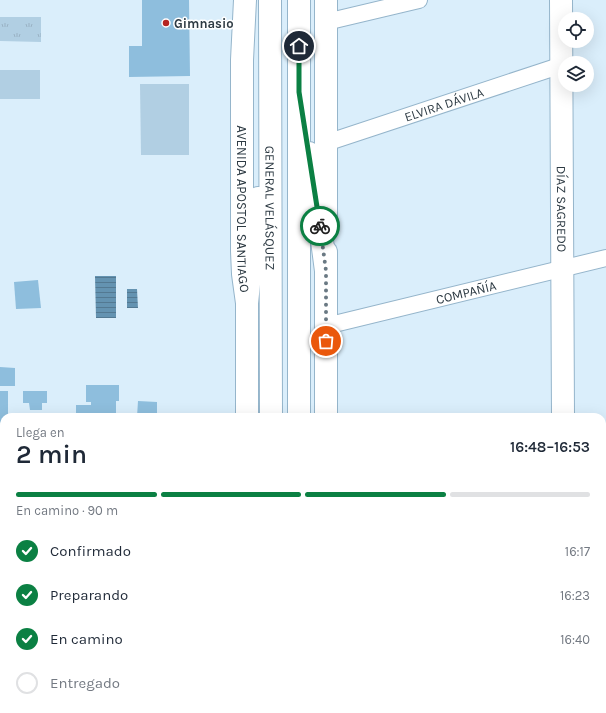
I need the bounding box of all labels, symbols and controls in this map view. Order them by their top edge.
map controls [558,12,594,92]
button: locate [558,12,594,48]
place label: Gimnasio [174,16,234,31]
marker: Gimnasio [161,18,171,28]
pin [282,29,316,63]
icon: home [288,35,310,57]
button: layers [558,56,594,92]
street label: ELVIRA DÁVILA [402,84,486,125]
street label: AVENIDA APOSTOL SANTIAGO [234,125,252,293]
street label: GENERAL VELÁSQUEZ [262,146,280,270]
street label: DÍAZ SAGREDO [554,166,571,252]
courier [300,206,340,246]
icon: bike [309,215,331,237]
street label: COMPAÑÍA [434,278,498,307]
pin [309,324,343,358]
icon: bag [315,330,337,352]
text: Llega en [16,425,65,440]
text: 16:48–16:53 [510,438,590,456]
text: 2 min [16,439,87,470]
text: En camino · 90 m [16,503,118,518]
icon: check [16,540,38,562]
text: Confirmado [50,542,131,560]
text: 16:17 [565,544,590,559]
icon: check [16,584,38,606]
text: Preparando [50,586,128,604]
text: 16:23 [560,588,590,603]
icon: check [16,628,38,650]
text: En camino [50,630,123,648]
text: 16:40 [560,632,590,647]
text: Entregado [50,674,120,692]

